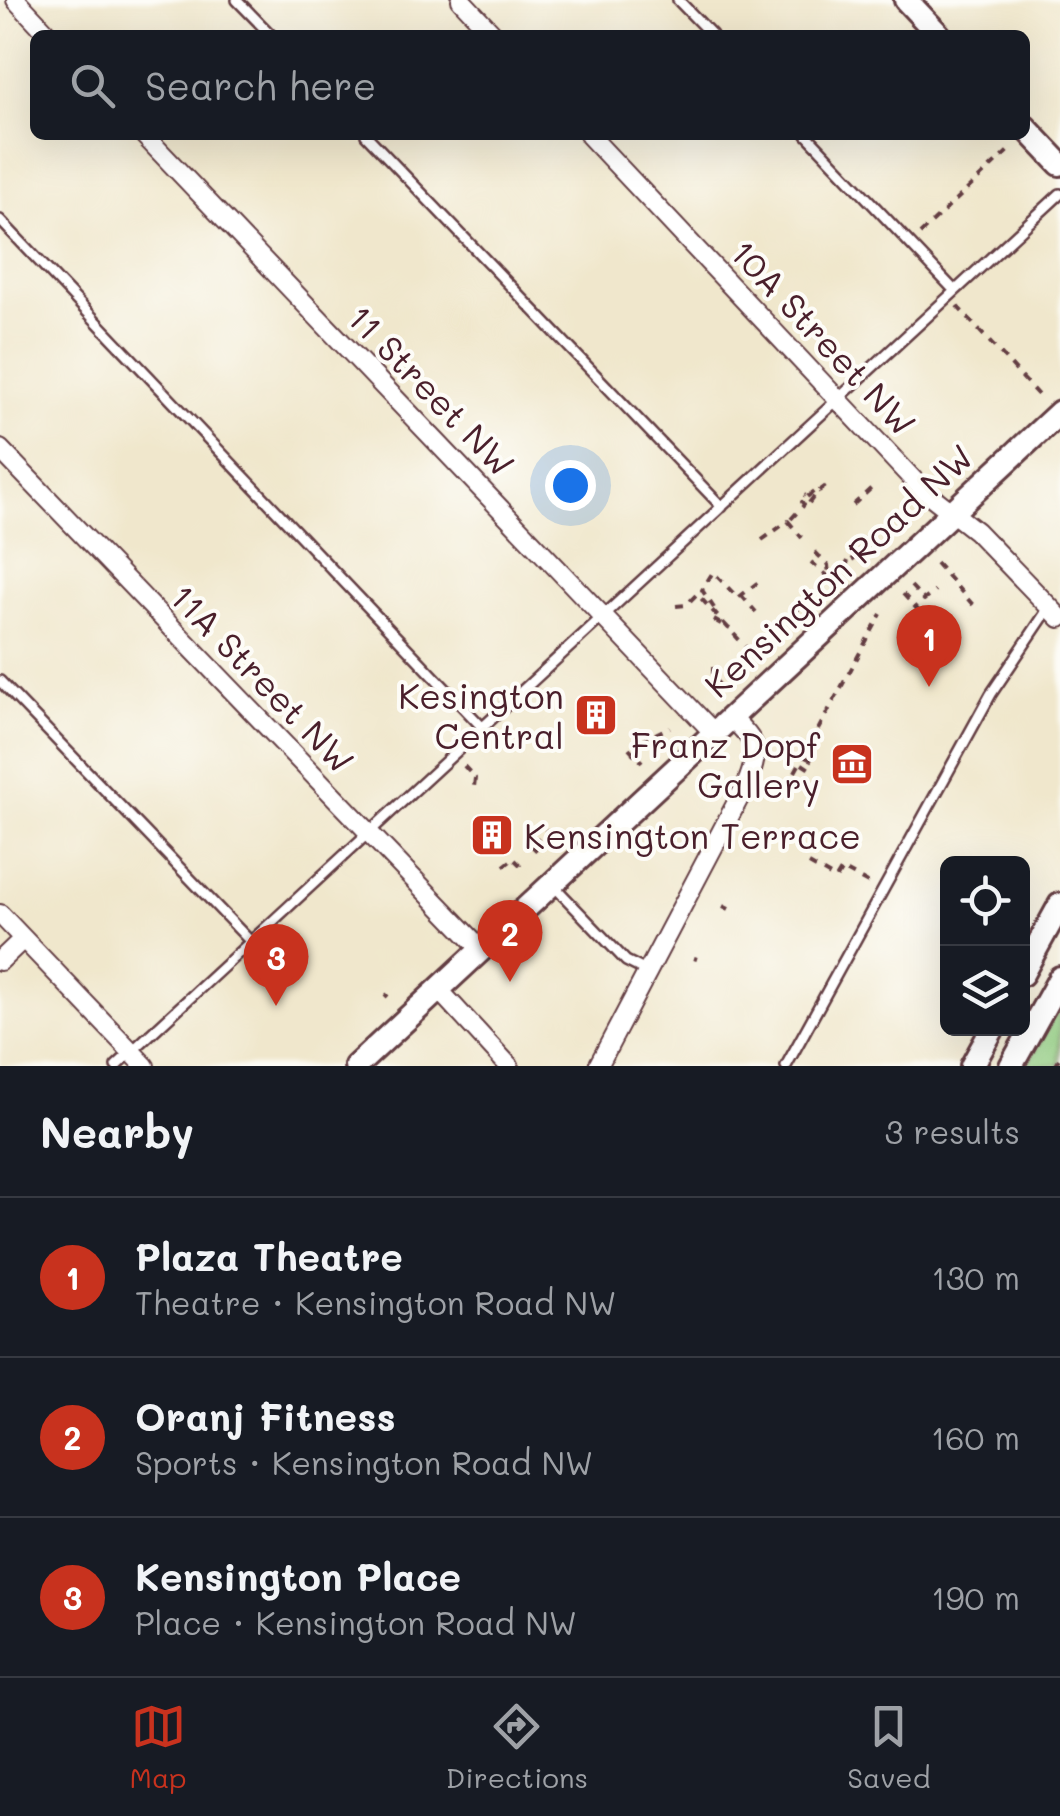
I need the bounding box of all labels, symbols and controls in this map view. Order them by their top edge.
search box [30,30,1030,140]
icon: search [65,58,120,113]
text: Search here [145,60,376,110]
street label: 10A Street NW [721,229,927,445]
street label: 11 Street NW [338,294,526,486]
street label: Kensington Road NW [694,433,982,707]
your location [545,460,596,511]
street label: 11A Street NW [161,574,365,782]
pin: 1 [896,604,962,687]
place label: Kesington Central [398,672,564,758]
building icon: Kesington Central [573,692,619,738]
place label: Franz Dopf Gallery [631,721,821,807]
museum icon: Franz Dopf Gallery [829,741,875,787]
building icon: Kensington Terrace [469,812,515,858]
place label: Kensington Terrace [524,812,861,858]
map controls [940,856,1030,1036]
button: locate [940,856,1030,946]
pin: 2 [478,900,542,982]
pin: 3 [244,924,308,1006]
button: layers [940,946,1030,1036]
text: Nearby [40,1104,194,1159]
text: 3 results [884,1110,1020,1152]
text: Plaza Theatre [135,1231,403,1281]
text: 1 [65,1256,80,1298]
text: 130 m [931,1256,1020,1298]
text: Theatre · Kensington Road NW [135,1281,616,1323]
text: Oranj Fitness [135,1391,396,1441]
text: 2 [64,1416,81,1458]
text: 160 m [931,1416,1020,1458]
text: Sports · Kensington Road NW [135,1441,593,1483]
text: Kensington Place [135,1551,461,1601]
text: 3 [63,1576,82,1618]
text: 190 m [931,1576,1020,1618]
text: Place · Kensington Road NW [135,1601,577,1643]
tab: Map [130,1699,187,1795]
tab: Directions [446,1699,588,1795]
tab: Saved [847,1699,930,1795]

